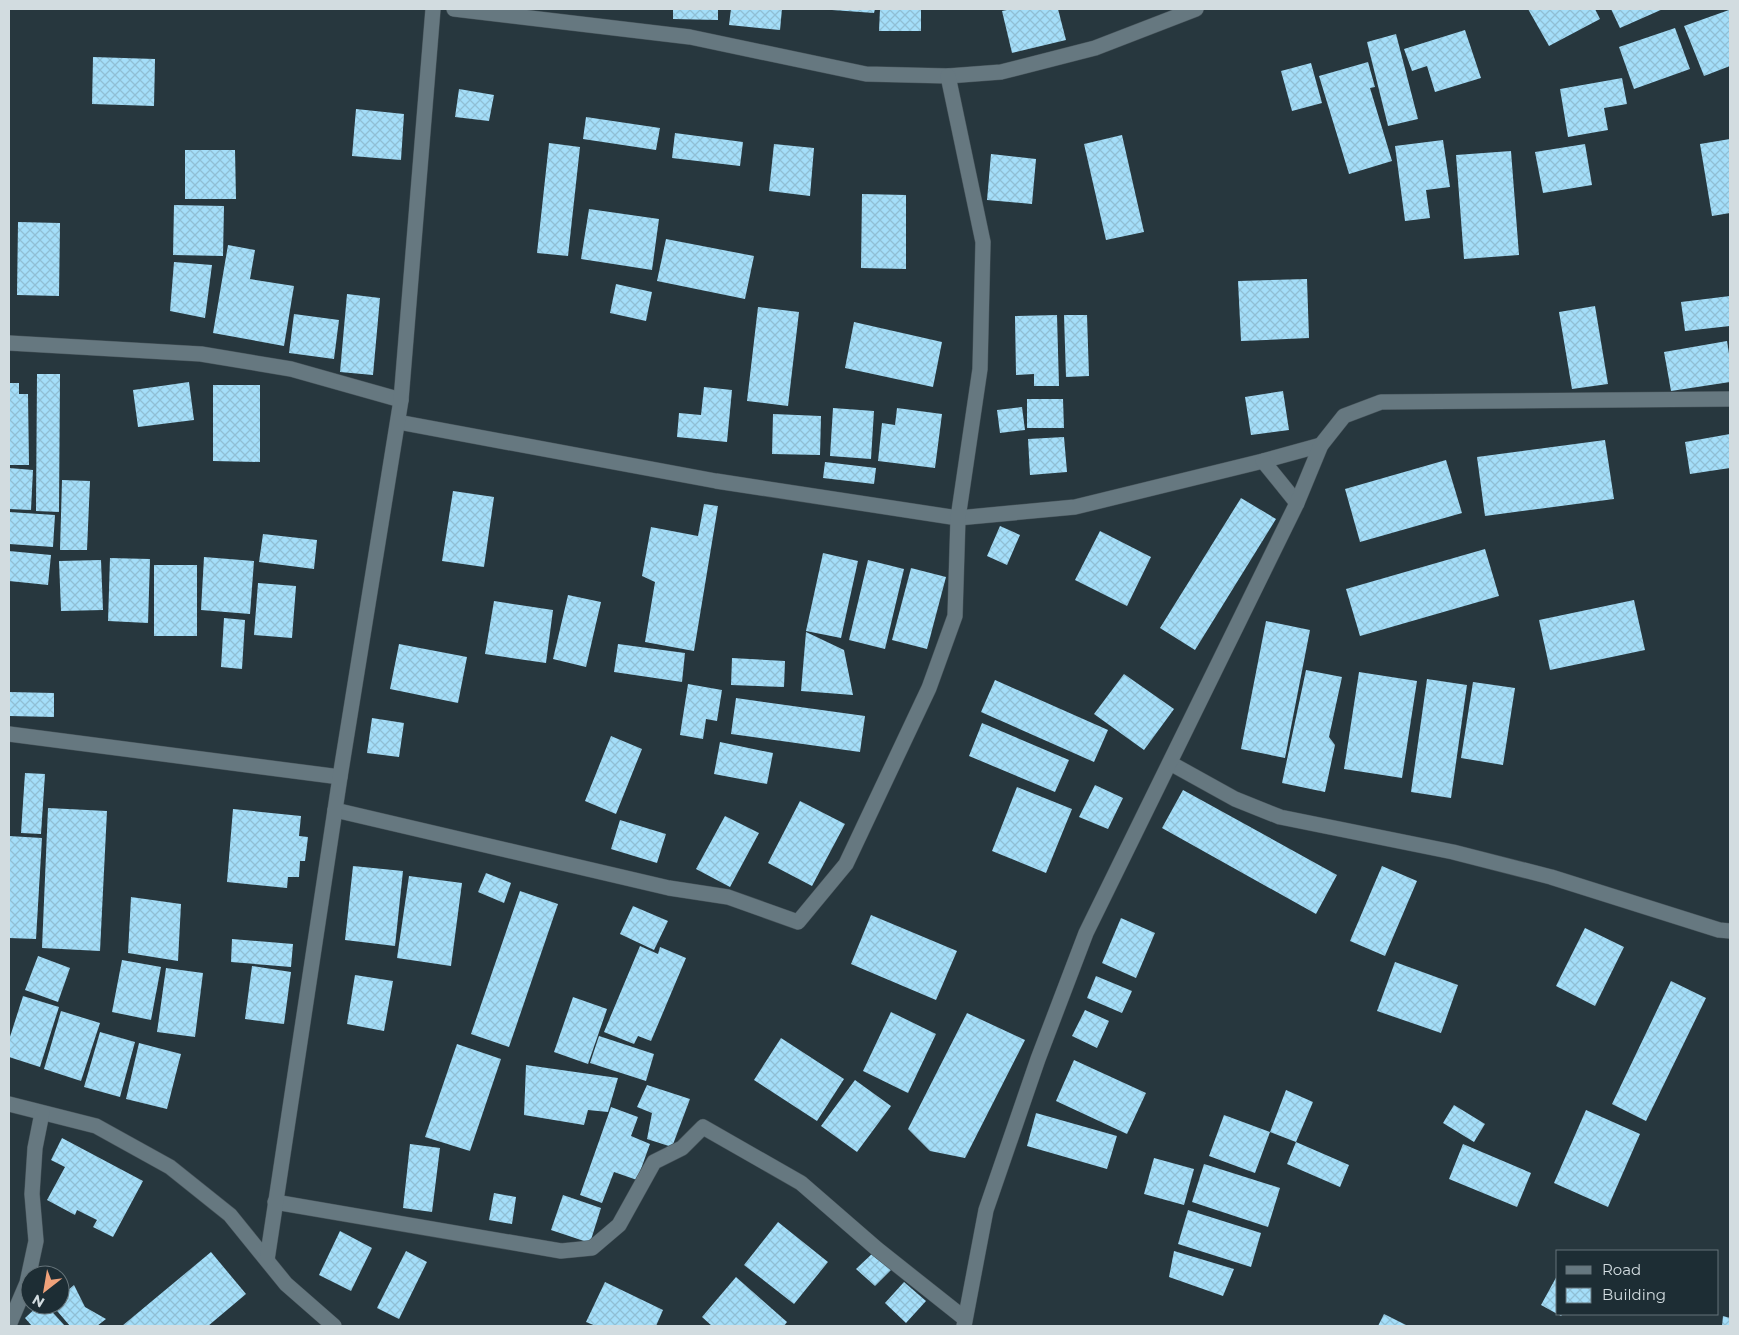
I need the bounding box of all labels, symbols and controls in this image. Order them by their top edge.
legend [1556,1250,1719,1315]
text: Road [1602,1260,1641,1279]
north arrow [20,1265,70,1315]
text: Building [1602,1285,1666,1304]
text: N [29,1291,48,1312]

